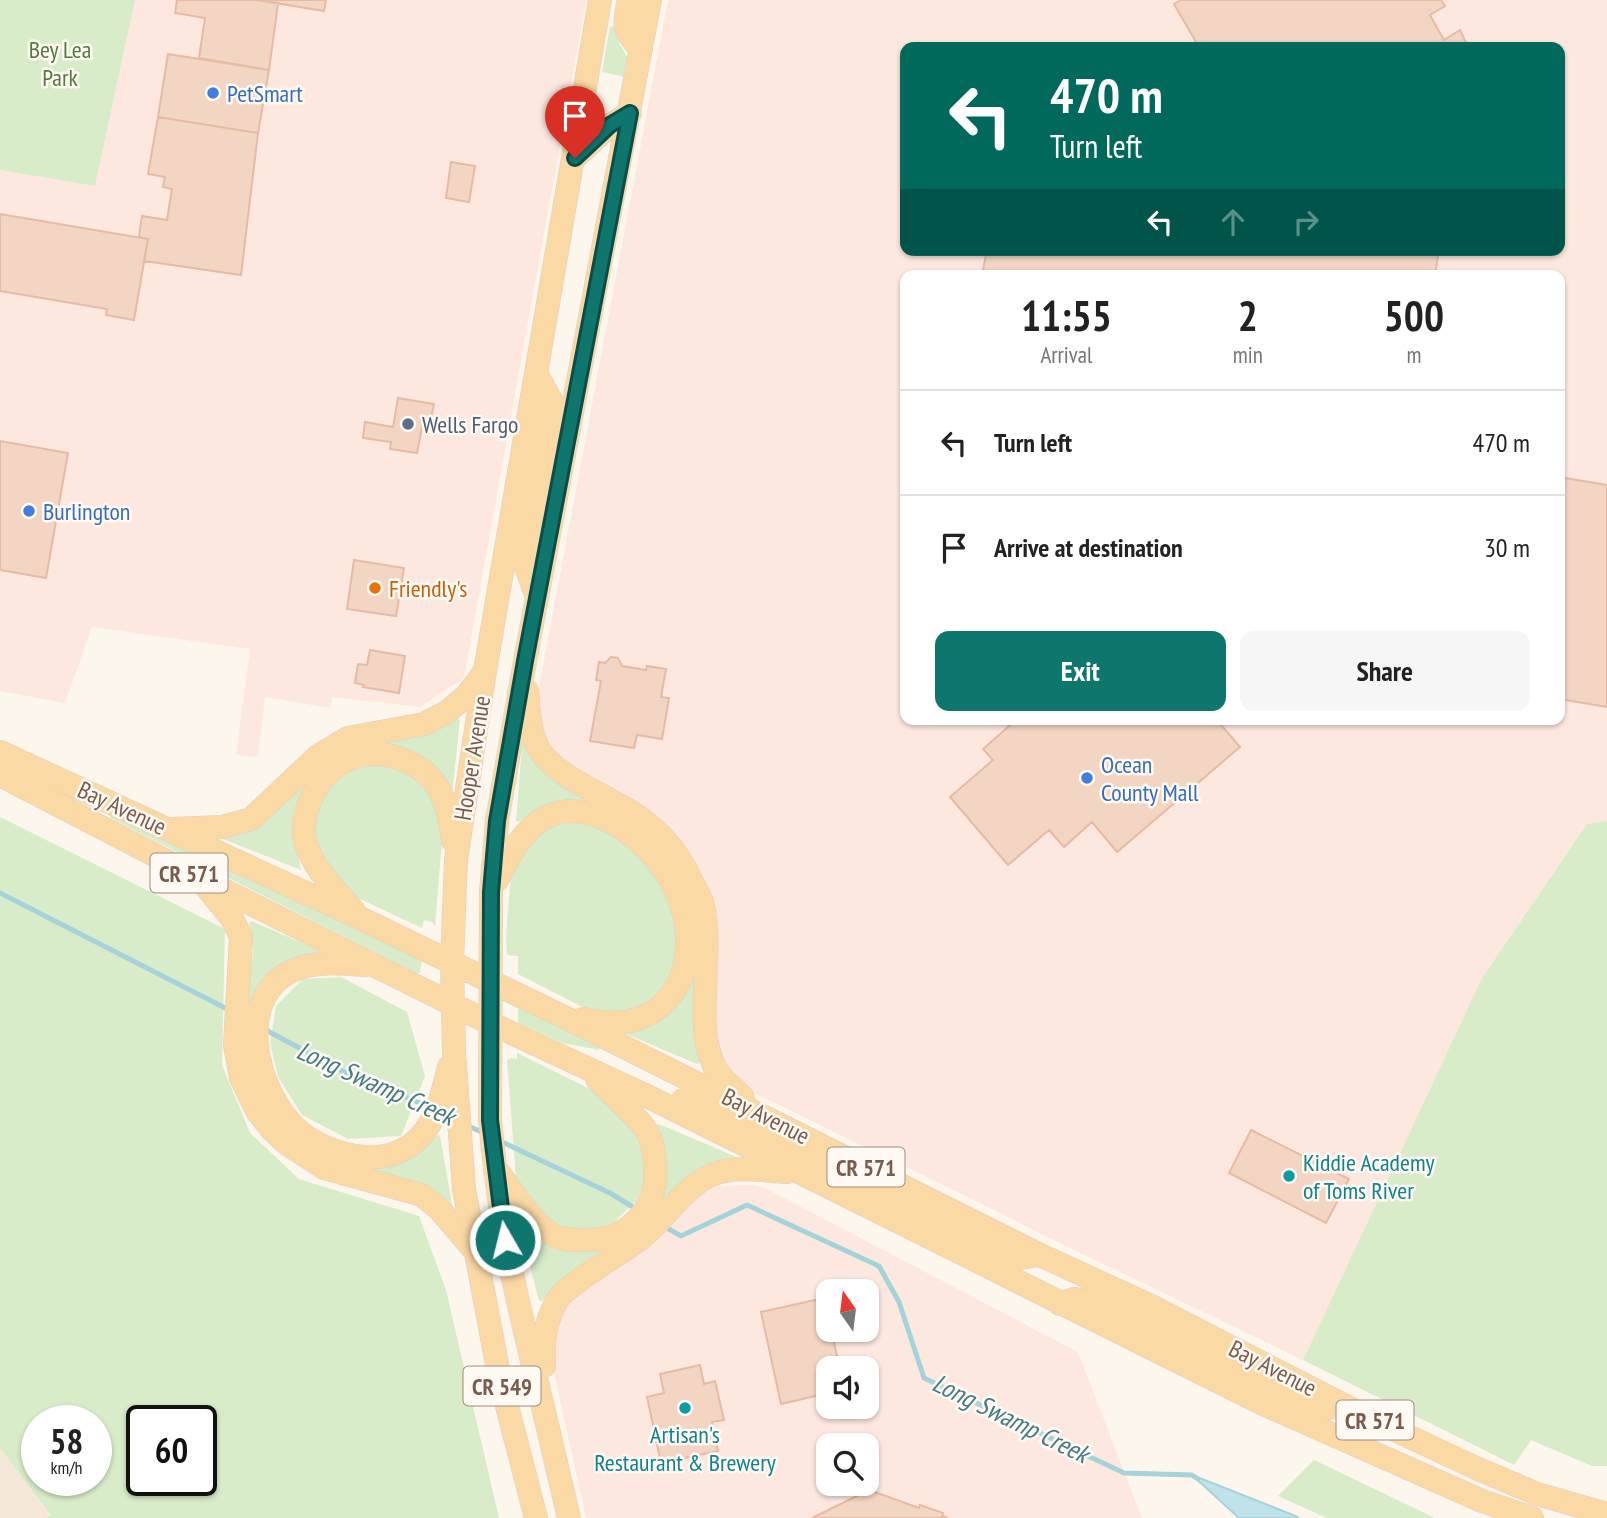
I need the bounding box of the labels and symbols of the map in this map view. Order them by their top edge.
park label: Bey Lea Park [29,34,91,93]
place label: PetSmart [227,78,303,109]
marker: PetSmart [205,85,221,101]
pin [545,86,605,158]
place label: Wells Fargo [422,409,518,440]
marker: Wells Fargo [400,416,416,432]
place label: Burlington [43,496,130,527]
marker: Burlington [21,503,37,519]
place label: Friendly's [389,573,467,604]
marker: Friendly's [367,580,383,596]
street label: Hooper Avenue [447,694,497,822]
place label: Ocean County Mall [1101,749,1199,808]
marker: Ocean County Mall [1079,770,1095,786]
street label: Bay Avenue [73,774,171,842]
road number: CR 571 [150,853,228,892]
water label: Long Swamp Creek [292,1033,463,1134]
street label: Bay Avenue [717,1081,815,1151]
place label: Kiddie Academy of Toms River [1303,1147,1435,1206]
road number: CR 571 [828,1148,904,1186]
marker: Kiddie Academy of Toms River [1281,1168,1297,1184]
position arrow [468,1203,542,1277]
north arrow [816,1279,878,1342]
street label: Bay Avenue [1224,1333,1322,1403]
road number: CR 549 [463,1366,540,1406]
water label: Long Swamp Creek [928,1366,1097,1471]
marker: Artisan's Restaurant & Brewery [677,1400,693,1416]
road number: CR 571 [1336,1400,1414,1440]
speed limit sign: 60 [126,1405,217,1496]
place label: Artisan's Restaurant & Brewery [594,1419,776,1478]

